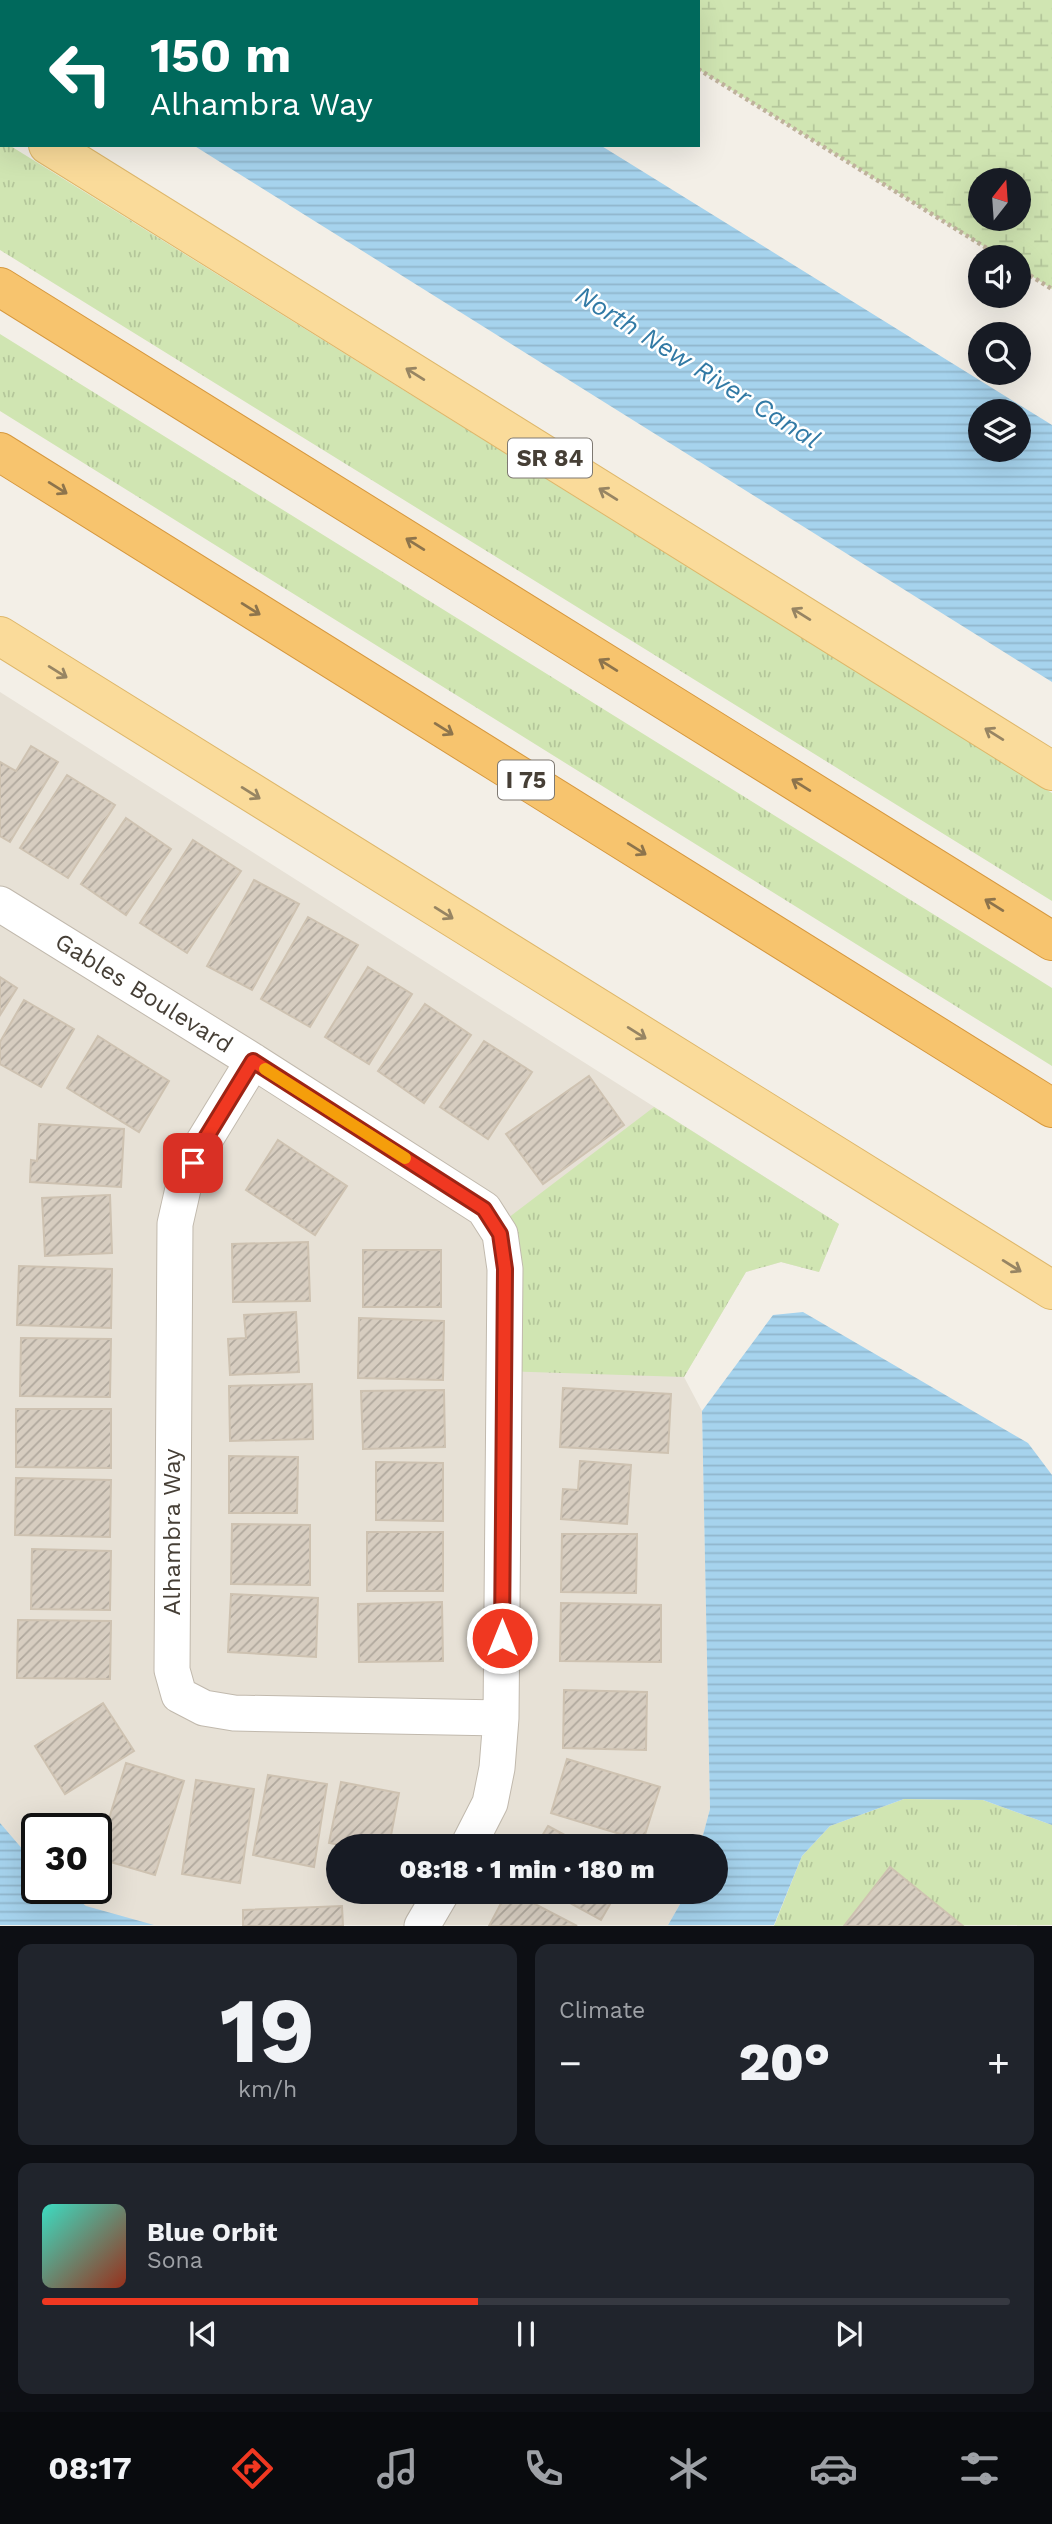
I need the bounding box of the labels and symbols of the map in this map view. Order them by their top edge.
north arrow [968,168,1031,231]
water label: North New River Canal [570,280,826,455]
one-way arrow [405,366,425,380]
road number: SR 84 [508,438,592,478]
one-way arrow [48,481,67,496]
one-way arrow [598,487,618,501]
one-way arrow [405,537,425,551]
one-way arrow [241,601,260,616]
one-way arrow [792,607,811,622]
one-way arrow [598,657,618,671]
one-way arrow [47,666,67,680]
one-way arrow [434,722,453,737]
one-way arrow [985,727,1004,742]
road number: I 75 [498,760,554,800]
one-way arrow [791,777,811,791]
one-way arrow [240,787,260,801]
one-way arrow [627,843,647,857]
one-way arrow [985,897,1004,912]
one-way arrow [433,907,453,921]
street label: Gables Boulevard [50,927,238,1059]
one-way arrow [627,1026,646,1041]
pin [163,1133,223,1193]
one-way arrow [1001,1259,1021,1273]
street label: Alhambra Way [158,1448,186,1616]
position arrow [465,1601,539,1675]
speed limit sign: 30 [21,1813,112,1904]

